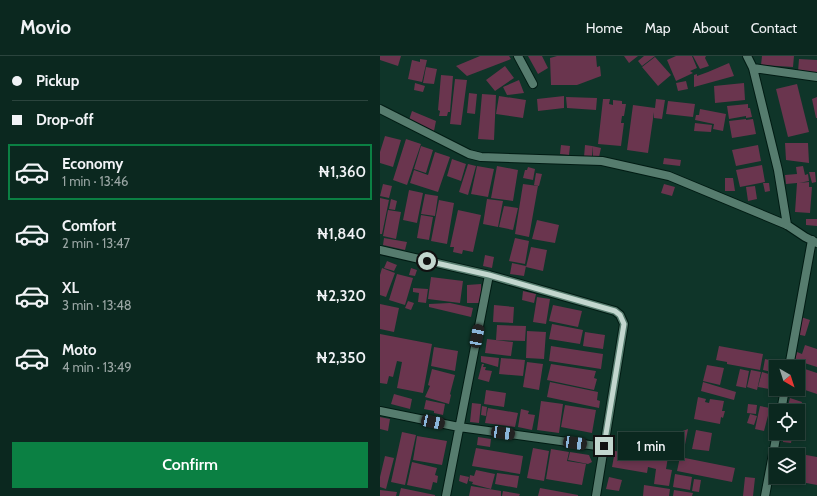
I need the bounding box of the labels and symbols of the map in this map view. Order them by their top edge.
route start [418,252,436,270]
car [469,323,485,349]
north arrow [769,360,805,396]
car [420,414,446,430]
car [490,425,516,441]
callout: 1 min [618,432,684,460]
car [562,435,588,451]
route end [595,437,613,455]

